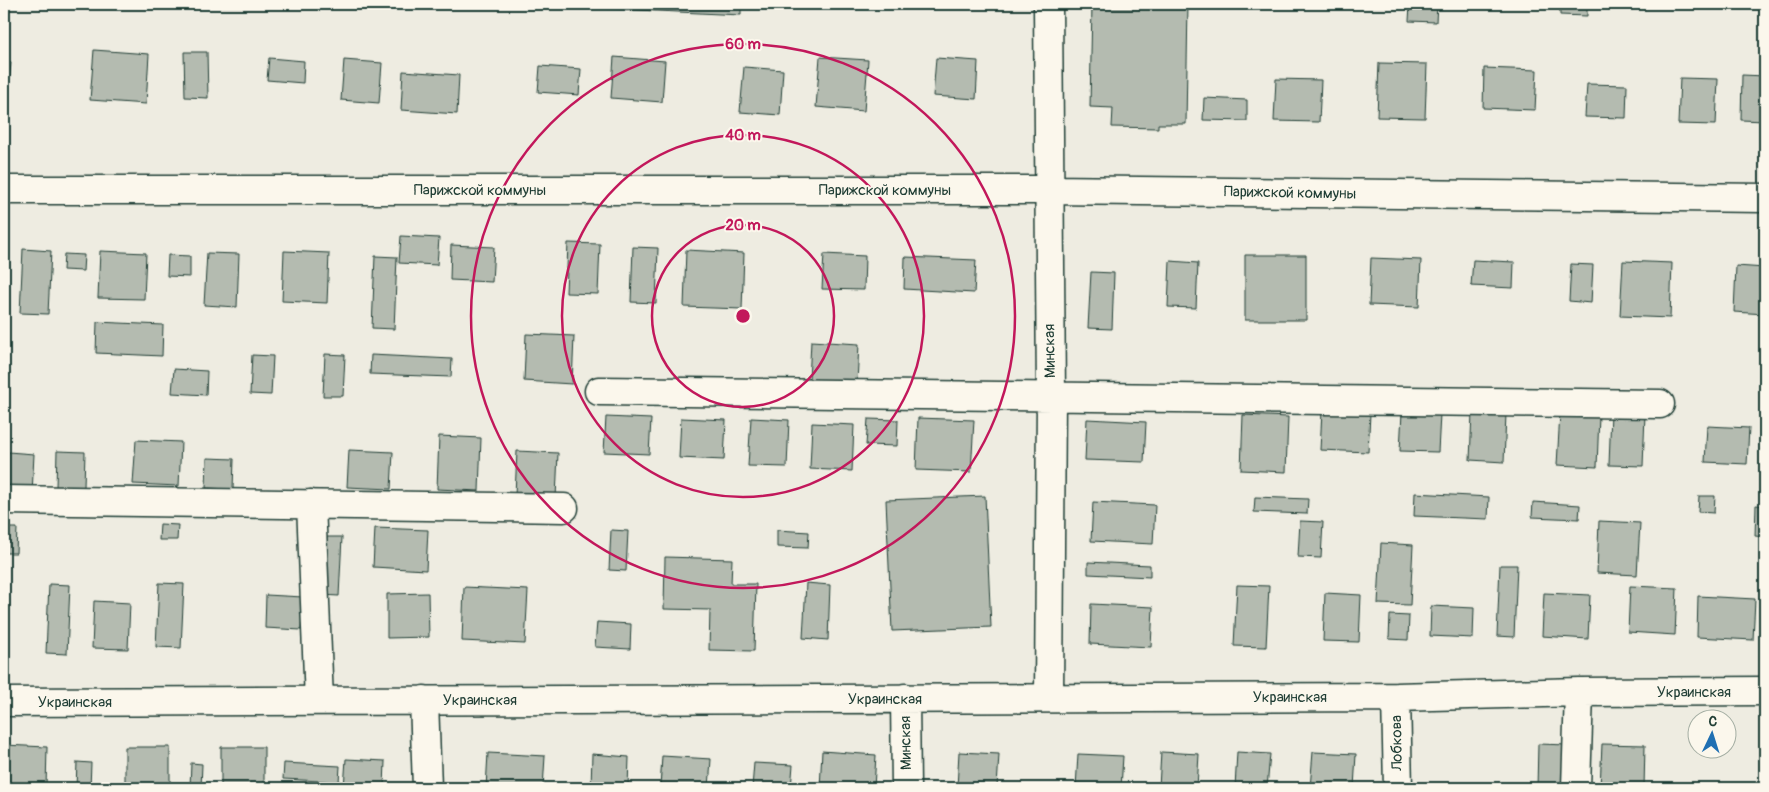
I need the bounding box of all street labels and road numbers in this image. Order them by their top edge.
street label: Парижской коммуны [414,181,546,200]
street label: Парижской коммуны [819,181,951,200]
street label: Парижской коммуны [1224,182,1356,204]
street label: Минская [1040,324,1060,378]
street label: Украинская [1657,683,1731,702]
street label: Украинская [1253,688,1327,707]
street label: Украинская [848,690,922,709]
street label: Украинская [443,691,517,710]
street label: Украинская [38,693,112,712]
street label: Лобкова [1387,715,1407,772]
street label: Минская [896,716,916,770]

